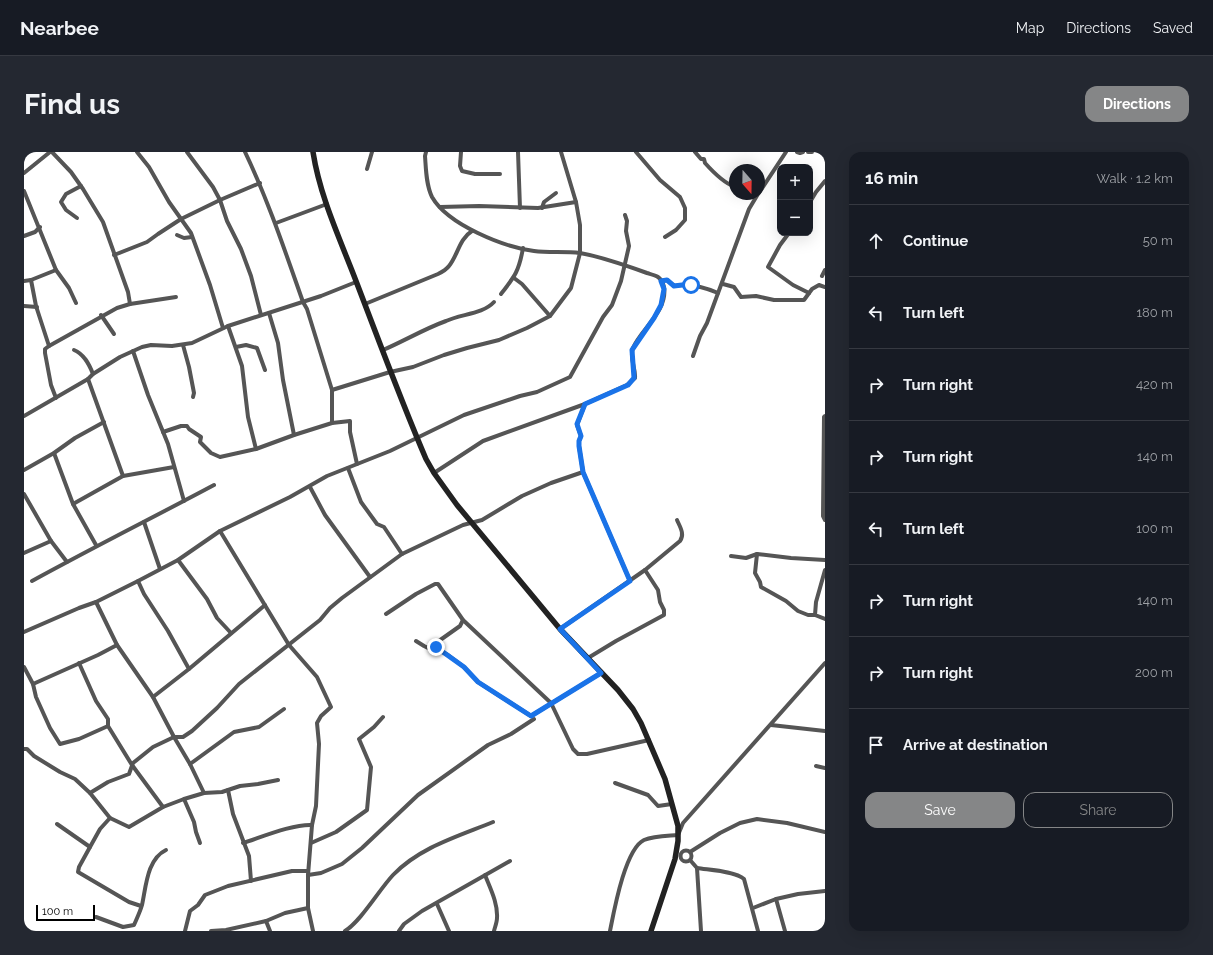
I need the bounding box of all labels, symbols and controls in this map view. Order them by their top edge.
text: Nearbee [20,17,99,39]
text: Map [1016,20,1044,36]
text: Directions [1066,20,1131,36]
text: Saved [1153,20,1193,36]
button: Directions [1085,86,1189,122]
text: Find us [24,88,120,121]
north arrow [729,164,765,200]
map controls [777,164,813,236]
button: + [777,164,813,200]
text: 16 min [865,168,918,188]
text: Walk · 1.2 km [1097,171,1173,186]
button: − [777,200,813,236]
icon: ahead [865,230,887,252]
text: Continue [903,232,968,250]
text: 50 m [1143,233,1173,248]
route start [682,276,700,294]
icon: left [865,302,887,324]
text: Turn left [903,304,964,322]
text: 180 m [1137,305,1173,320]
icon: right [865,374,887,396]
text: Turn right [903,376,973,394]
text: 420 m [1136,377,1173,392]
icon: right [865,446,887,468]
text: Turn right [903,448,973,466]
text: 140 m [1137,449,1173,464]
icon: left [865,518,887,540]
text: Turn left [903,520,964,538]
text: 100 m [1136,521,1173,536]
icon: right [865,590,887,612]
text: Turn right [903,592,973,610]
text: 140 m [1137,593,1173,608]
route end [427,638,445,656]
icon: right [865,662,887,684]
text: Turn right [903,664,973,682]
text: 200 m [1135,665,1173,680]
icon: arrive [865,734,887,756]
text: Arrive at destination [903,736,1048,754]
button: Save [865,792,1015,828]
button: Share [1023,792,1173,828]
scale bar [36,903,95,922]
text: 100 m [42,905,73,918]

